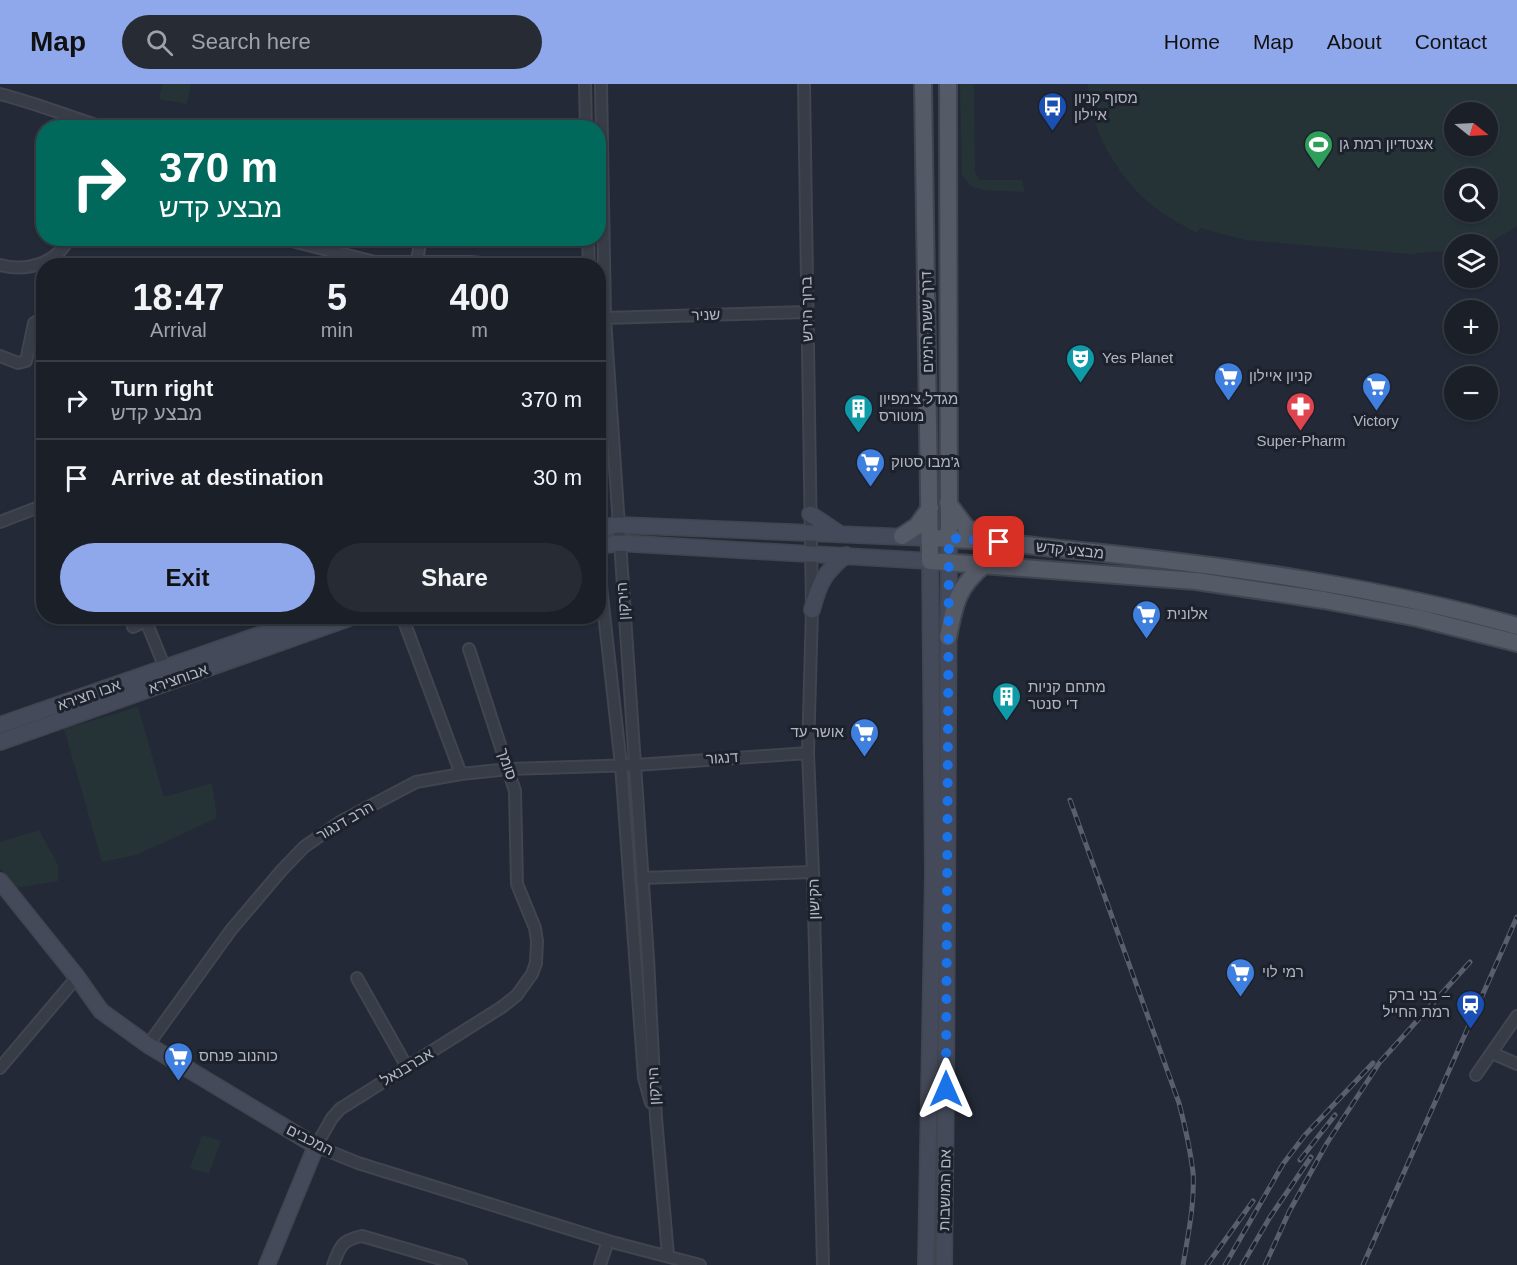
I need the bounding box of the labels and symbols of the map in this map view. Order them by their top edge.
place label: מסוף קניון איילון [1074,89,1138,123]
bus stop icon: מסוף קניון איילון [1037,91,1069,133]
north arrow [1444,102,1498,156]
sports icon: אצטדיון רמת גן [1302,128,1334,170]
place label: אצטדיון רמת גן [1339,135,1434,152]
street label: דרך ששת הימים [917,271,936,373]
street label: ברוך הירש [797,276,816,342]
street label: שניר [691,306,721,323]
theatre icon: Yes Planet [1065,342,1097,384]
place label: Yes Planet [1102,349,1174,366]
supermarket icon: קניון איילון [1212,360,1244,402]
place label: קניון איילון [1249,367,1313,384]
supermarket icon: Victory [1360,370,1392,412]
place label: מגדל צ'מפיון מוטורס [879,390,958,424]
pharmacy icon: Super-Pharm [1285,390,1317,432]
building icon: מגדל צ'מפיון מוטורס [842,392,874,434]
place label: Victory [1353,412,1399,429]
place label: Super-Pharm [1256,432,1346,449]
supermarket icon: ג'מבו סטוק [854,446,886,488]
place label: ג'מבו סטוק [891,453,960,470]
pin [973,516,1024,567]
street label: מבצע קדש [1035,537,1105,562]
street label: הירקון [613,581,632,621]
supermarket icon: אלונית [1130,598,1162,640]
place label: אלונית [1167,605,1208,622]
street label: אבוחצירא [146,660,210,697]
street label: אבו חצירא [55,676,123,713]
place label: מתחם קניות די סנטר [1028,678,1106,712]
building icon: מתחם קניות די סנטר [991,680,1023,722]
supermarket icon: אושר עד [849,716,881,758]
place label: אושר עד [791,723,845,740]
street label: סומך [494,746,521,782]
street label: דנגור [705,748,739,767]
street label: הרב דנגור [313,798,376,844]
street label: הקישון [805,878,822,920]
supermarket icon: רמי לוי [1225,956,1257,998]
place label: רמי לוי [1262,963,1304,980]
place label: בני ברק – רמת החייל [1382,986,1451,1020]
station icon: בני ברק – רמת החייל [1455,988,1487,1030]
supermarket icon: כוהנוב פנחס [162,1040,194,1082]
street label: אברבנאל [378,1044,436,1089]
place label: כוהנוב פנחס [199,1047,278,1064]
position arrow [914,1057,978,1121]
street label: הירקון [644,1067,663,1105]
street label: המכבים [284,1121,337,1159]
street label: אם המושבות [935,1148,954,1231]

